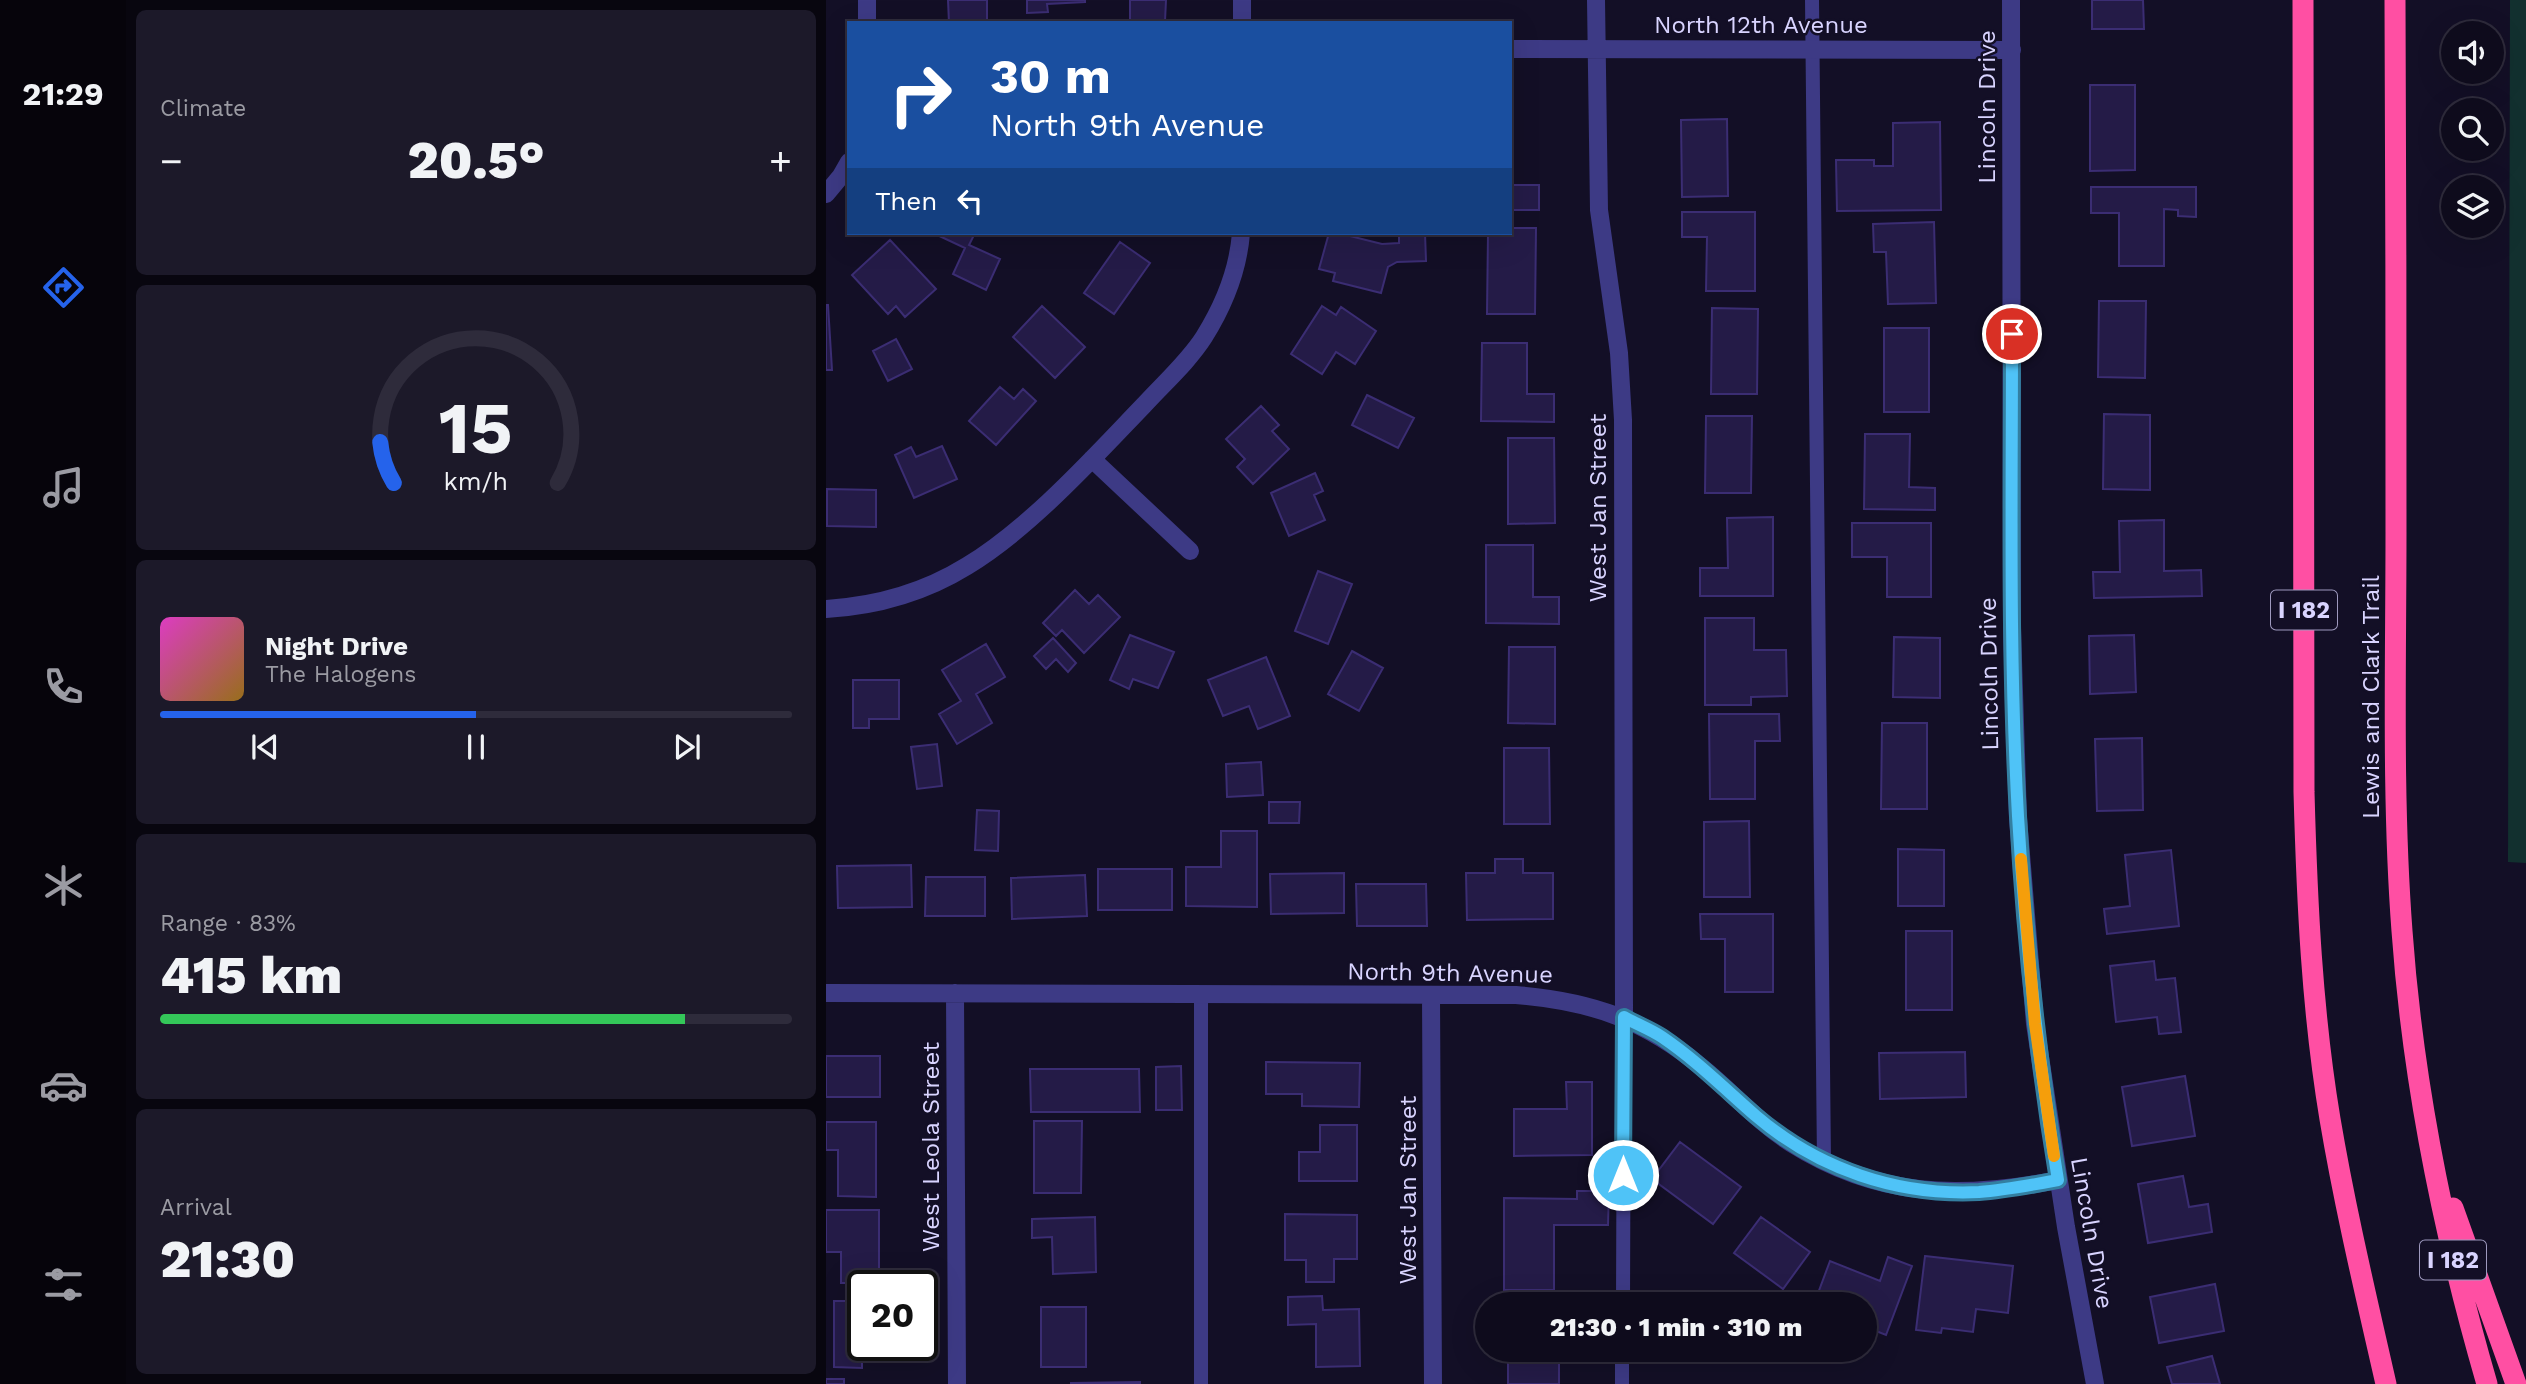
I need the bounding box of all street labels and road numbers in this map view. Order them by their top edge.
street label: North 12th Avenue [1654,11,1868,39]
street label: Lincoln Drive [1973,30,2001,184]
street label: West Jan Street [1584,414,1612,602]
street label: Lewis and Clark Trail [2357,574,2385,819]
road number: I 182 [2271,590,2337,630]
street label: Lincoln Drive [1974,597,2004,751]
street label: North 9th Avenue [1347,957,1553,989]
street label: West Leola Street [917,1042,945,1252]
street label: West Jan Street [1394,1096,1422,1284]
street label: Lincoln Drive [2065,1155,2119,1311]
road number: I 182 [2420,1240,2486,1280]

